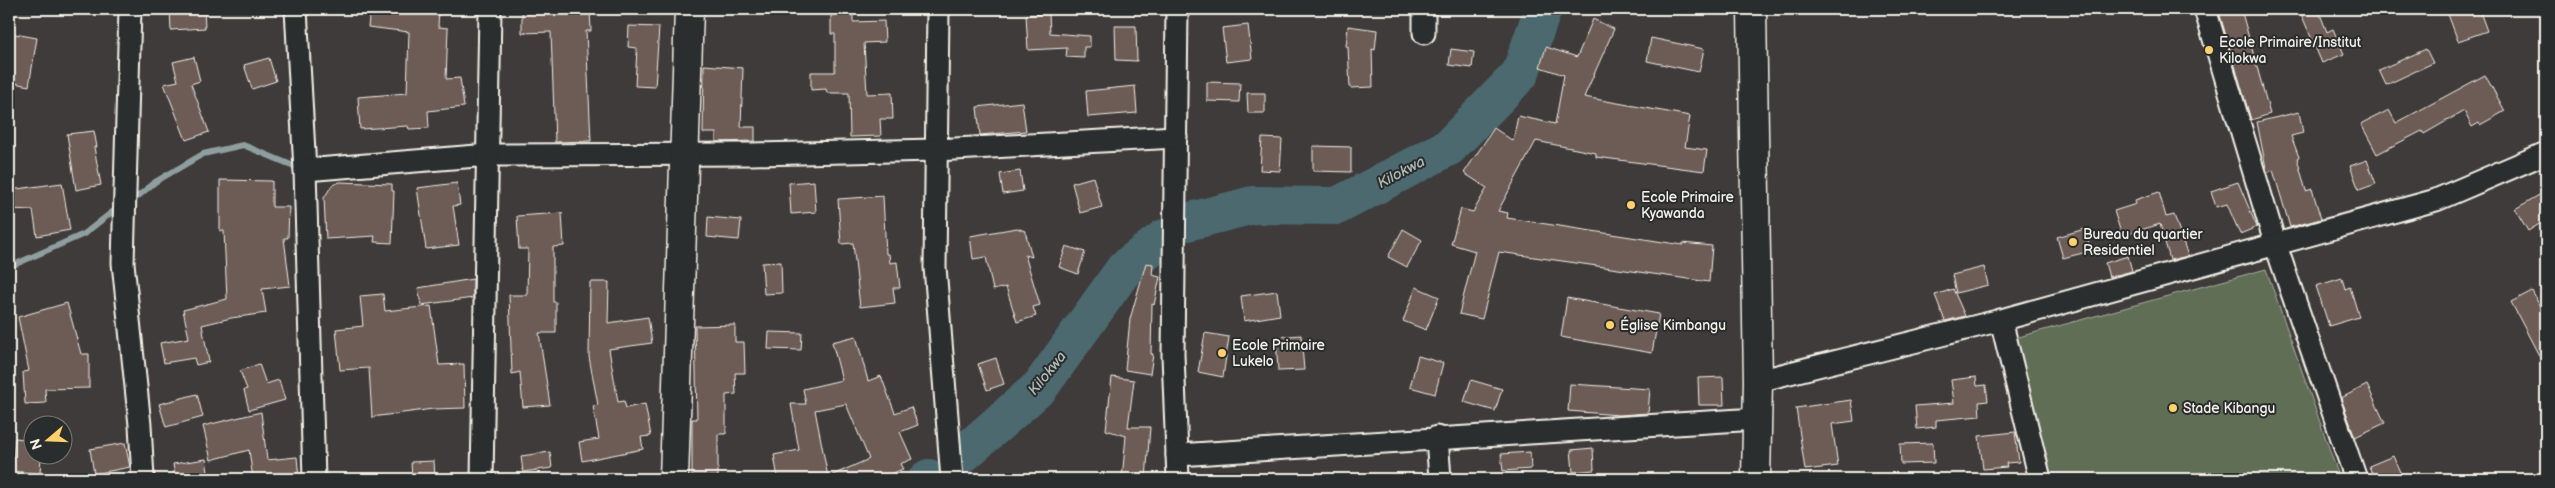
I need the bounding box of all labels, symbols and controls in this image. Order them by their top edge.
place label: Ecole Primaire/Institut Kilokwa [2219,34,2362,67]
marker: Ecole Primaire/Institut Kilokwa [2203,44,2215,56]
water label: Kilokwa [1374,152,1428,193]
place label: Ecole Primaire Kyawanda [1641,189,1734,222]
marker: Ecole Primaire Kyawanda [1625,199,1637,211]
place label: Bureau du quartier Residentiel [2083,226,2204,259]
marker: Bureau du quartier Residentiel [2067,236,2079,248]
place label: Église Kimbangu [1620,316,1726,334]
marker: Église Kimbangu [1604,319,1616,331]
place label: Ecole Primaire Lukelo [1232,337,1325,370]
marker: Ecole Primaire Lukelo [1216,347,1228,359]
water label: Kilokwa [1024,348,1071,399]
place label: Stade Kibangu [2183,400,2275,417]
marker: Stade Kibangu [2167,402,2179,414]
north arrow [22,416,72,466]
text: N [26,436,46,452]

